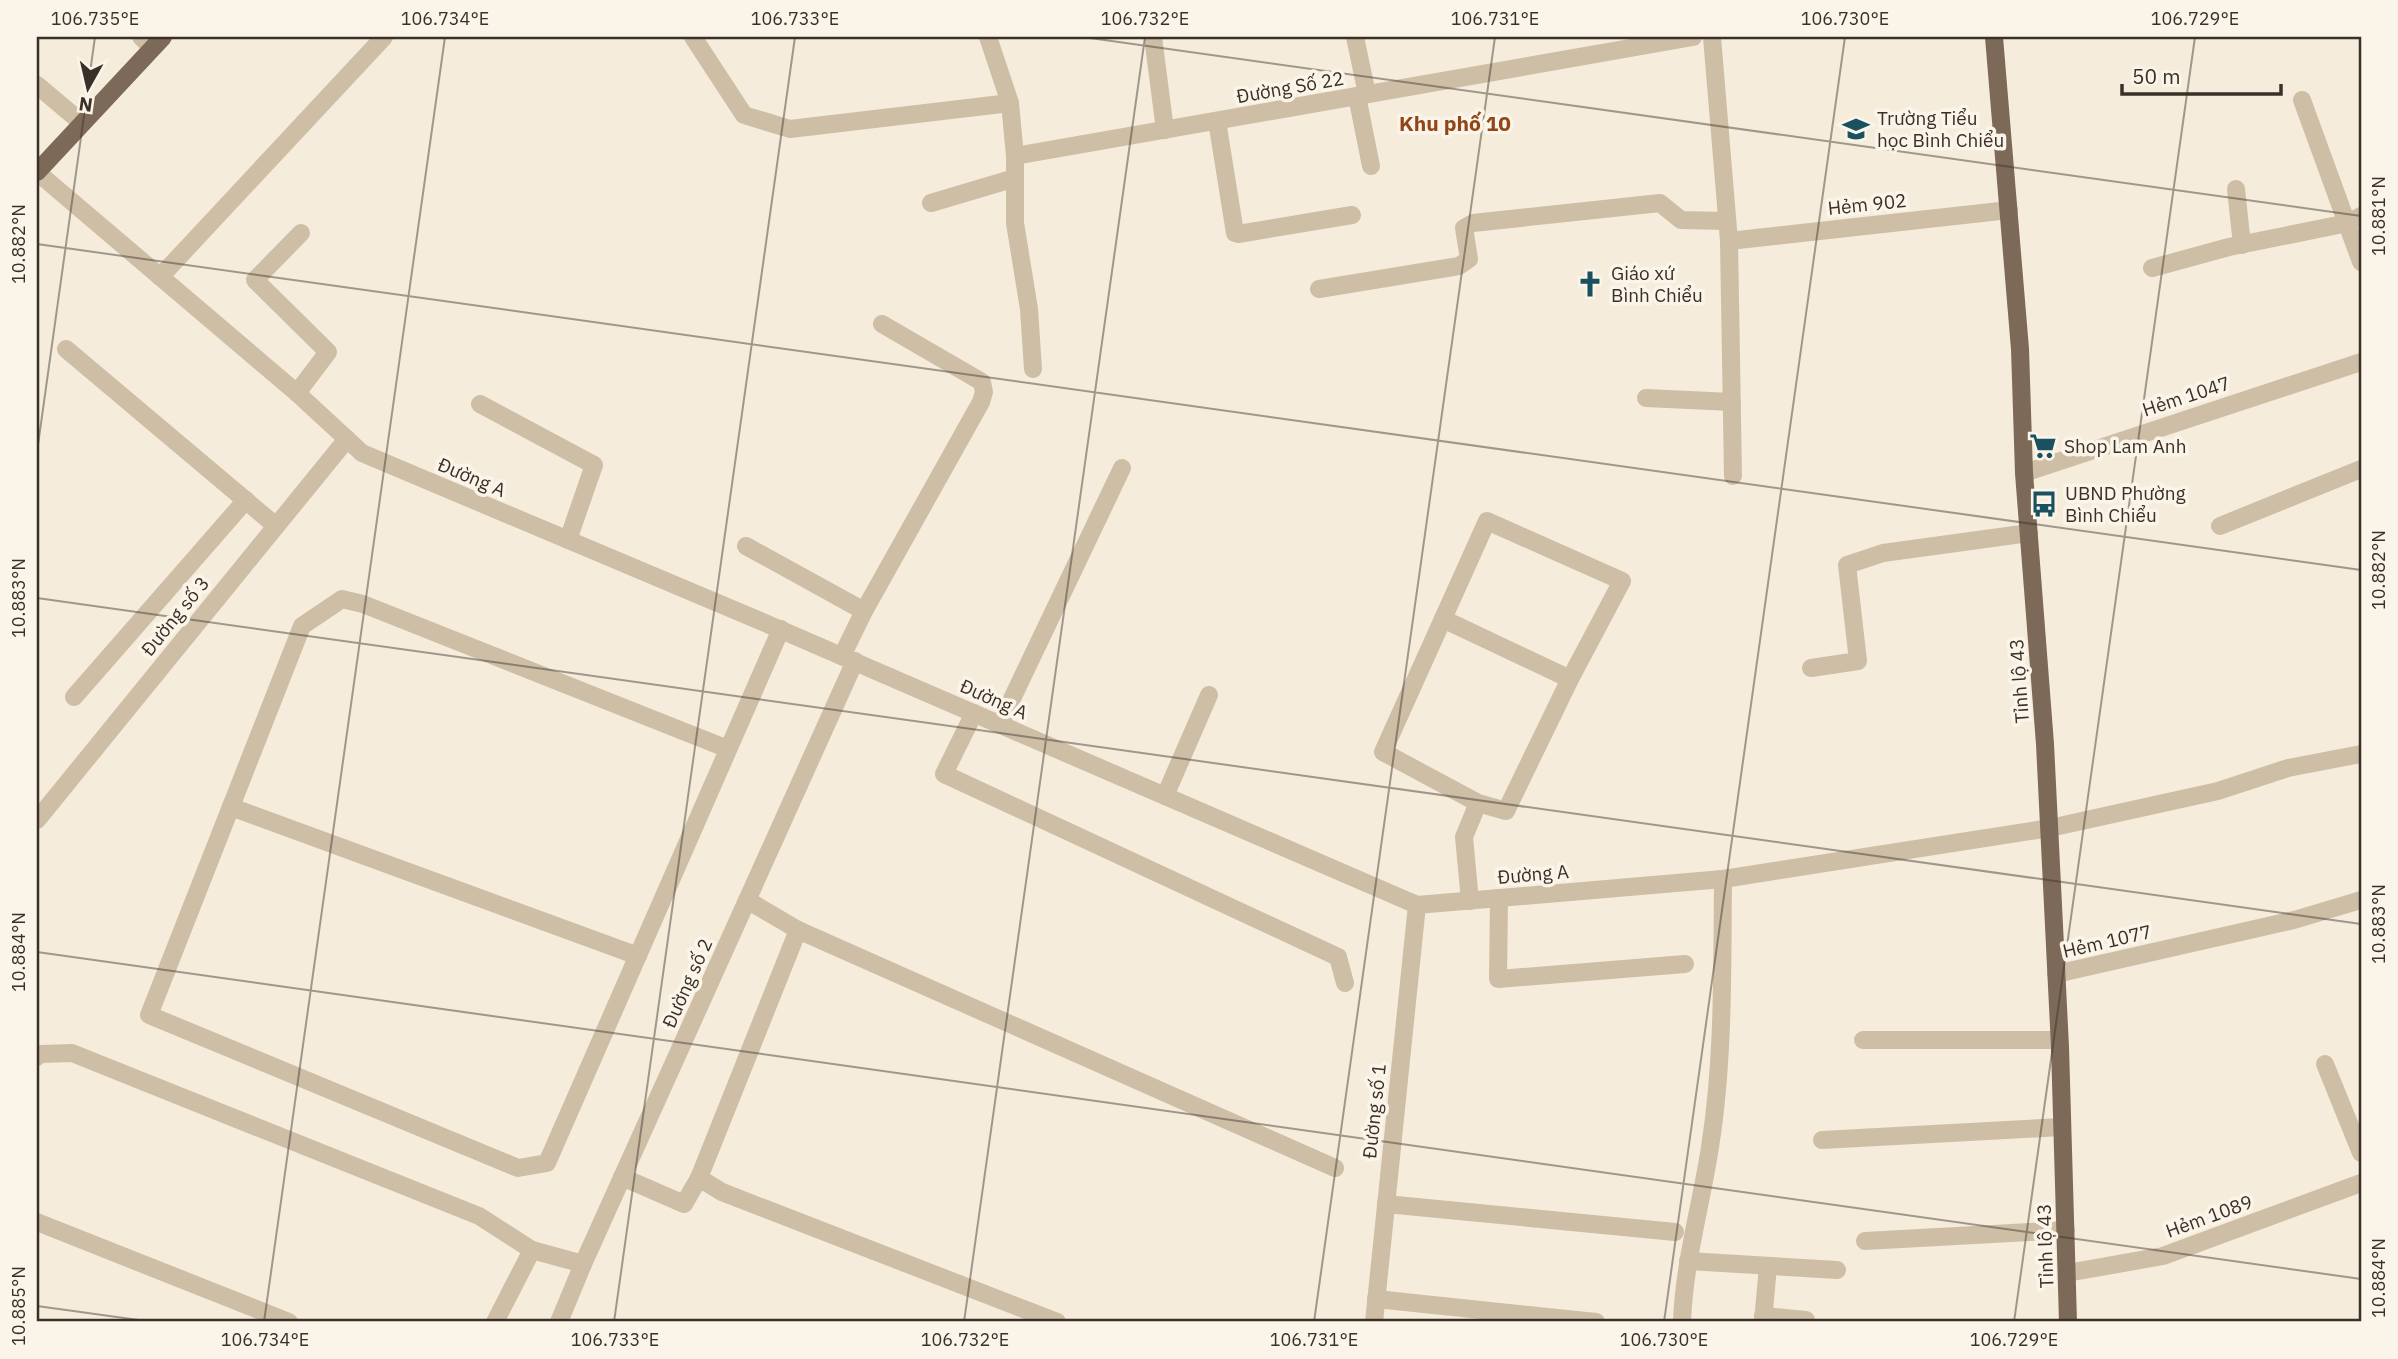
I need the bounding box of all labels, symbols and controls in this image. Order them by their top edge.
text: 106.735°E [51,7,139,30]
text: 106.734°E [401,7,489,30]
text: 106.733°E [751,7,839,30]
text: 106.732°E [1101,7,1189,30]
text: 106.731°E [1451,7,1539,30]
text: 106.730°E [1801,7,1889,30]
text: 106.729°E [2151,7,2239,30]
north arrow [52,52,122,122]
scale bar [2122,52,2281,96]
text: 50 m [2132,62,2181,90]
street label: Đường Số 22 [1234,66,1346,108]
text: N [77,92,94,118]
place label: Trường Tiểu học Bình Chiểu [1877,106,2004,152]
district label: Khu phố 10 [1399,109,1511,137]
school or university icon: Trường Tiểu học Bình Chiểu [1841,114,1871,144]
text: 10.881°N [2367,176,2390,256]
street label: Hẻm 902 [1826,188,1908,220]
text: 10.882°N [7,204,30,284]
place label: Giáo xứ Bình Chiểu [1611,261,1703,307]
church icon: Giáo xứ Bình Chiểu [1575,269,1605,299]
street label: Hẻm 1047 [2139,371,2233,421]
supermarket icon: Shop Lam Anh [2028,431,2058,461]
place label: Shop Lam Anh [2064,434,2186,458]
street label: Đường A [434,452,510,502]
place label: UBND Phường Bình Chiểu [2065,481,2186,527]
bus stop icon: UBND Phường Bình Chiểu [2029,489,2059,519]
text: 10.882°N [2367,530,2390,610]
text: 10.883°N [7,558,30,638]
street label: Đường số 3 [136,571,214,661]
street label: Tỉnh lộ 43 [2004,638,2034,724]
street label: Đường A [956,673,1032,725]
street label: Đường A [1496,859,1570,889]
text: 10.883°N [2367,884,2390,964]
text: 10.884°N [7,912,30,992]
street label: Hẻm 1077 [2060,919,2154,963]
street label: Đường số 2 [657,935,717,1031]
street label: Đường số 1 [1357,1062,1391,1160]
street label: Hẻm 1089 [2162,1189,2256,1243]
street label: Tỉnh lộ 43 [2032,1203,2058,1289]
text: 10.884°N [2367,1238,2390,1318]
text: 10.885°N [7,1266,30,1346]
text: 106.734°E [221,1328,309,1351]
text: 106.733°E [571,1328,659,1351]
text: 106.732°E [921,1328,1009,1351]
text: 106.731°E [1270,1328,1358,1351]
text: 106.730°E [1620,1328,1708,1351]
text: 106.729°E [1970,1328,2058,1351]

